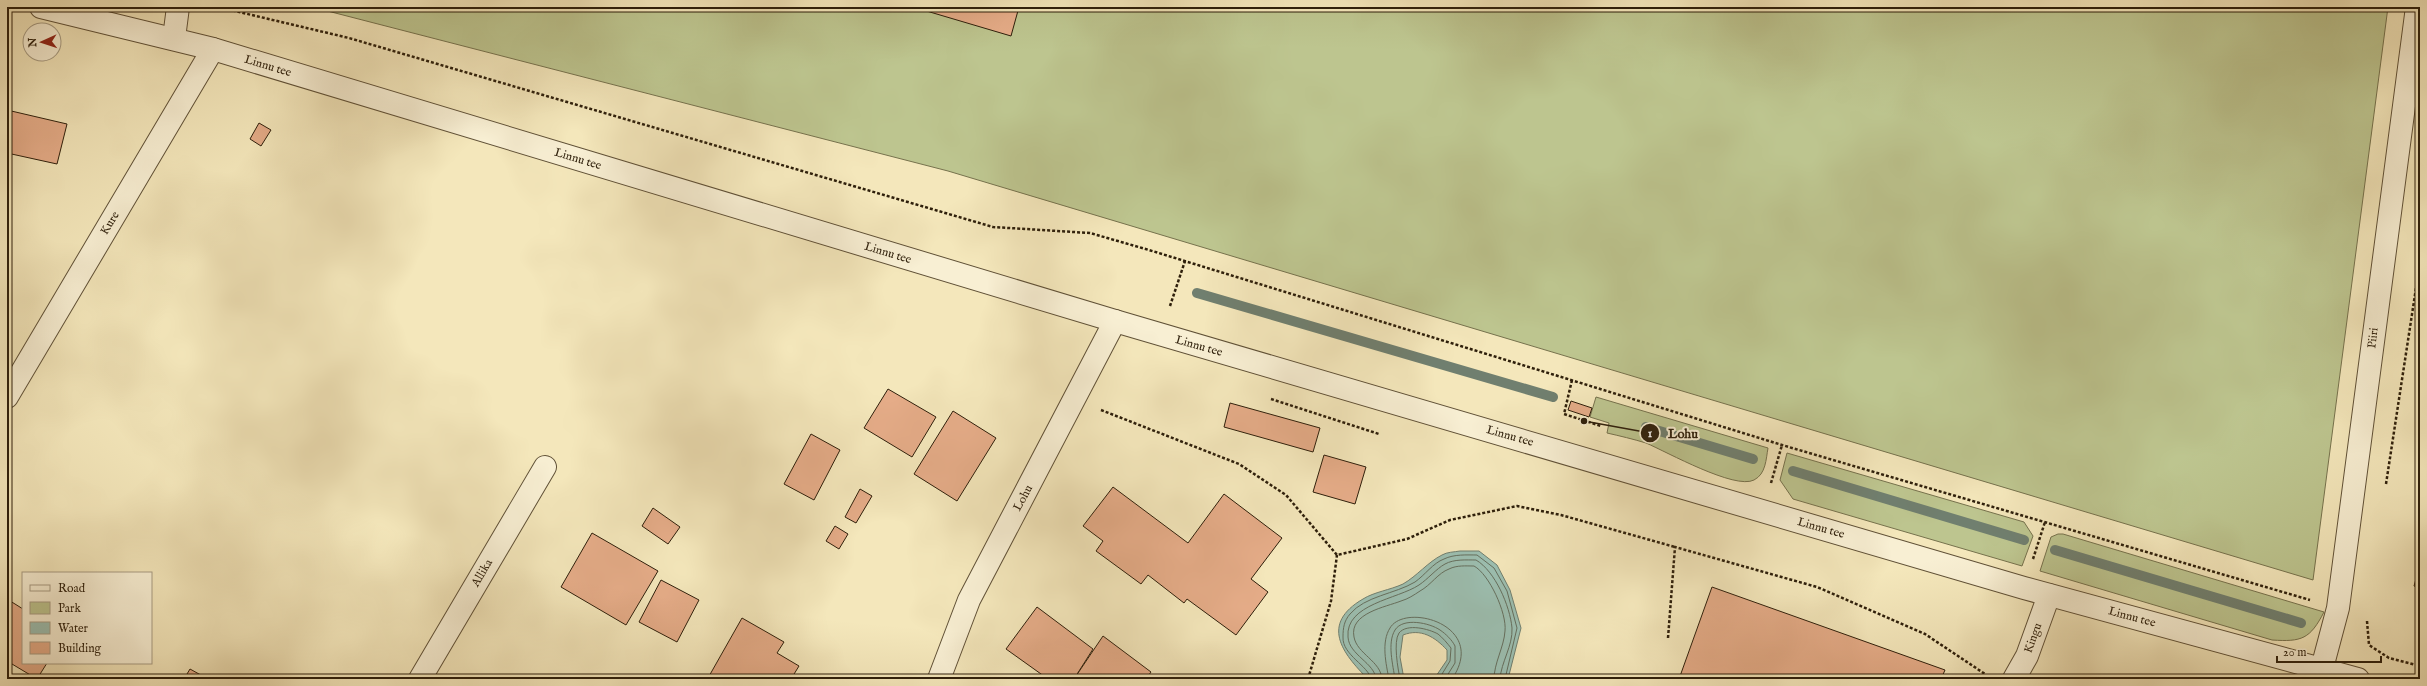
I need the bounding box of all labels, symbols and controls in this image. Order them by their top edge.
north arrow [22,22,62,62]
text: N [26,37,40,49]
street label: Linnu tee [243,52,294,80]
street label: Linnu tee [553,145,604,173]
street label: Kure [97,208,123,237]
street label: Linnu tee [863,239,914,267]
street label: Piiri [2364,327,2382,349]
street label: Linnu tee [1174,332,1225,360]
callout: Lohu [1640,421,1705,446]
street label: Linnu tee [1485,422,1536,450]
text: 1 [1648,426,1653,441]
text: Lohu [1667,426,1698,443]
street label: Lohu [1010,482,1036,514]
street label: Linnu tee [1796,514,1847,542]
street label: Allika [467,556,496,590]
legend [22,572,152,664]
text: Road [58,581,86,596]
text: Park [58,601,81,616]
street label: Linnu tee [2107,603,2158,631]
text: Water [58,621,89,636]
street label: Kingu [2021,621,2045,655]
scale bar [2277,638,2381,664]
text: Building [58,641,102,656]
text: 20 m [2283,645,2306,660]

